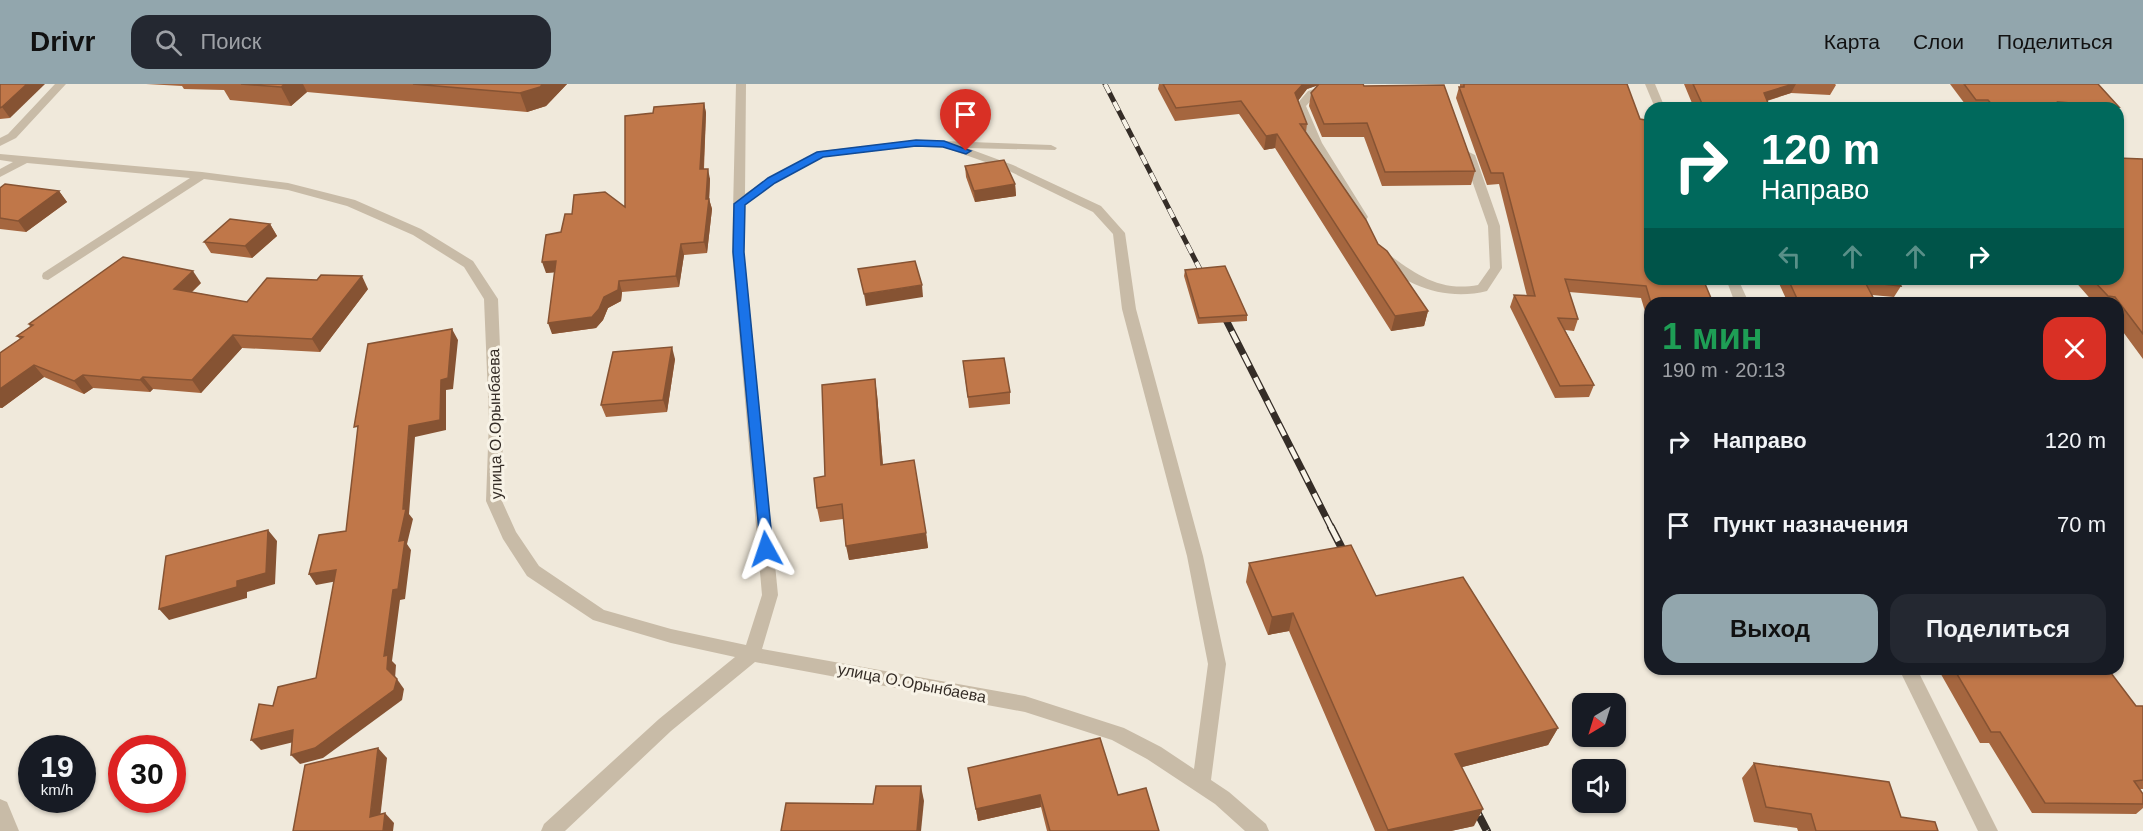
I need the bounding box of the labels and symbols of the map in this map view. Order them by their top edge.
pin [940,89,991,151]
street label: улица О.Орынбаева [485,348,505,500]
position arrow [734,517,798,581]
street label: улица О.Орынбаева [836,660,988,706]
north arrow [1572,693,1626,747]
speed limit sign: 30 [108,735,186,813]

